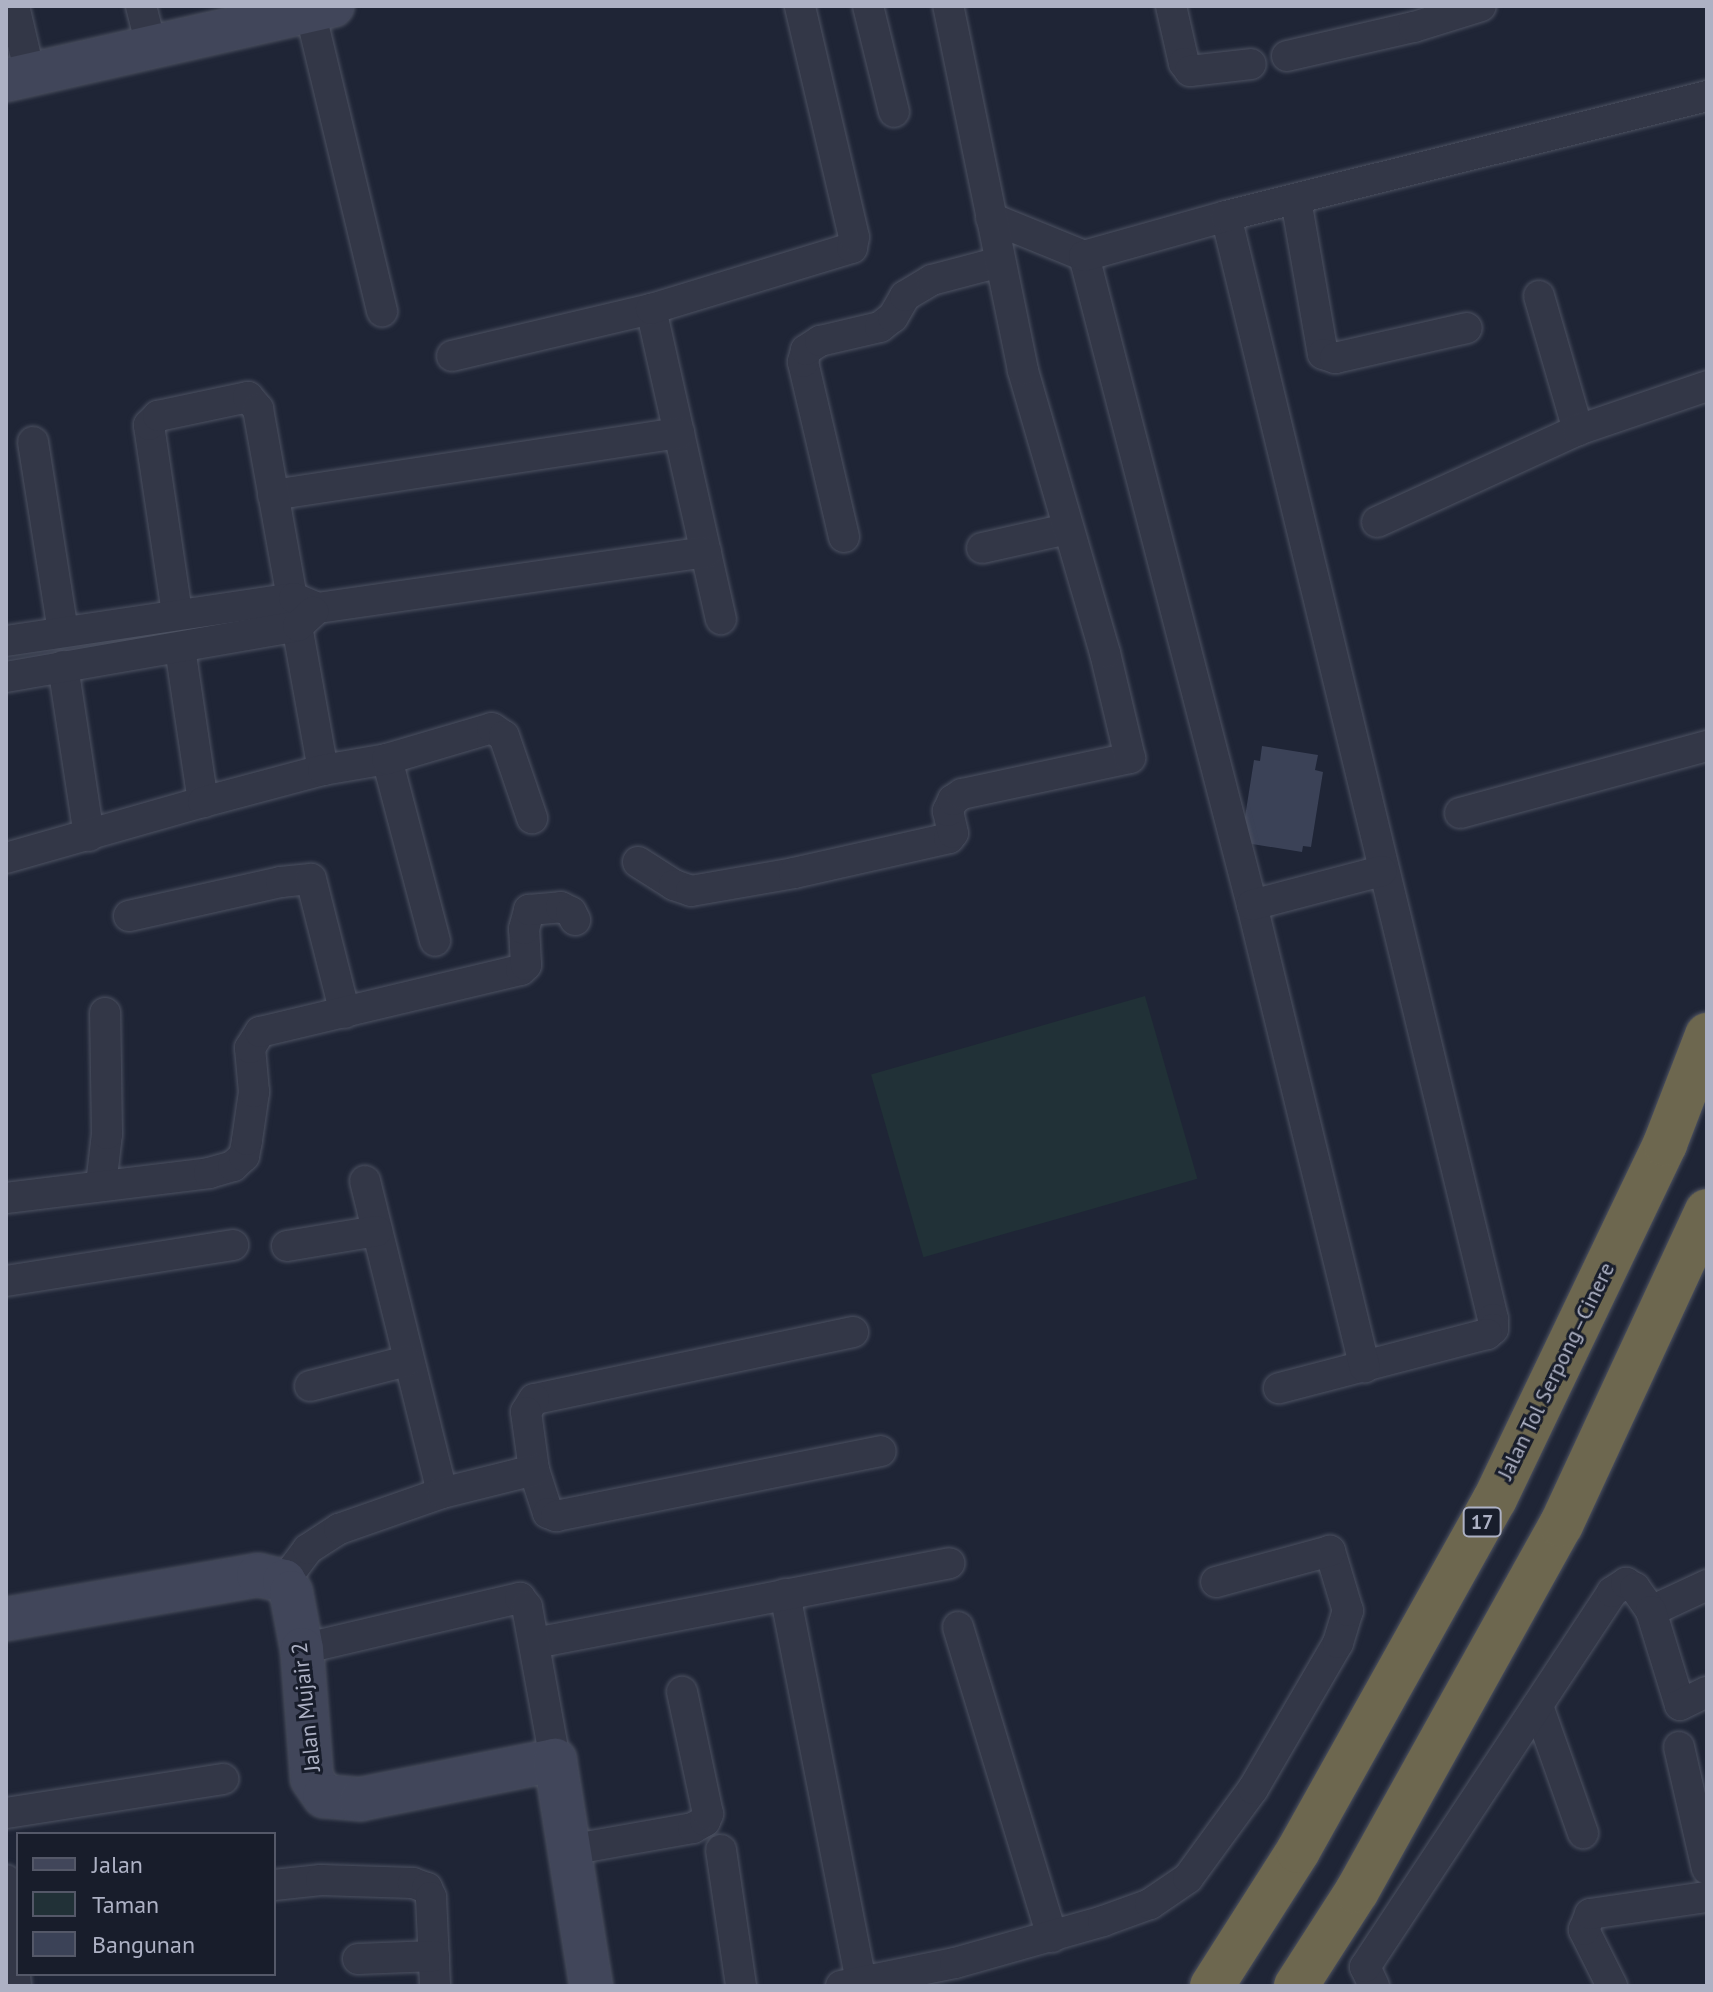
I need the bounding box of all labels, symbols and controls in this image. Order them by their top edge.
street label: Jalan Tol Serpong–Cinere [1492,1258,1620,1484]
road number: 17 [1462,1506,1502,1538]
street label: Jalan Mujair 2 [286,1641,326,1773]
legend [16,1832,276,1976]
text: Jalan [92,1849,143,1880]
text: Taman [92,1889,159,1920]
text: Bangunan [92,1929,195,1960]

